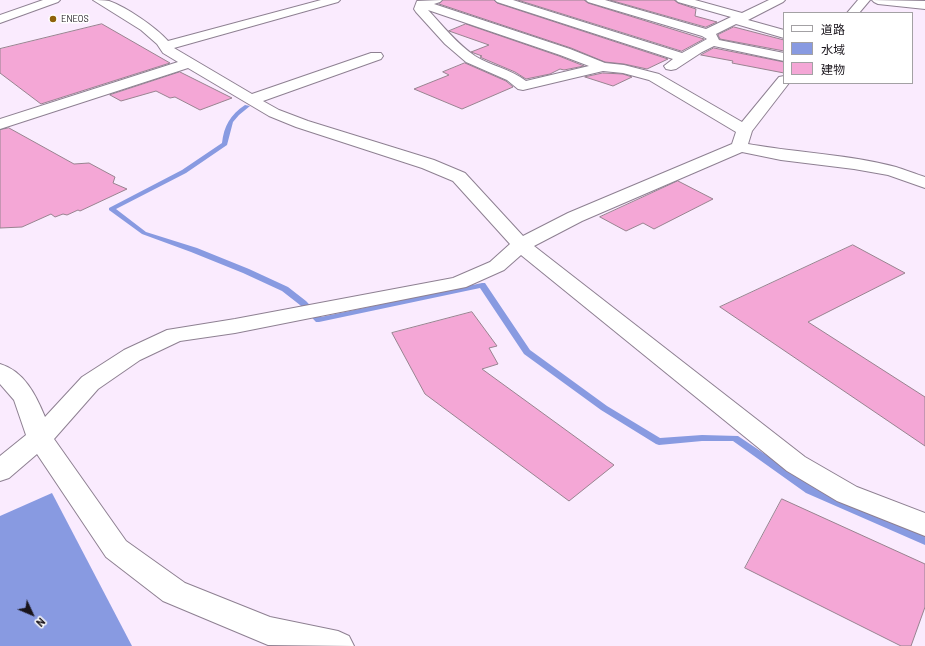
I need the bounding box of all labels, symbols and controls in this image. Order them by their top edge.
legend [783,12,913,84]
marker: ENEOS [48,14,58,24]
place label: ENEOS [61,14,89,24]
text: 道路 [821,22,845,36]
text: 水域 [821,42,845,56]
text: 建物 [821,62,845,76]
north arrow [12,594,52,634]
text: N [34,616,48,630]

